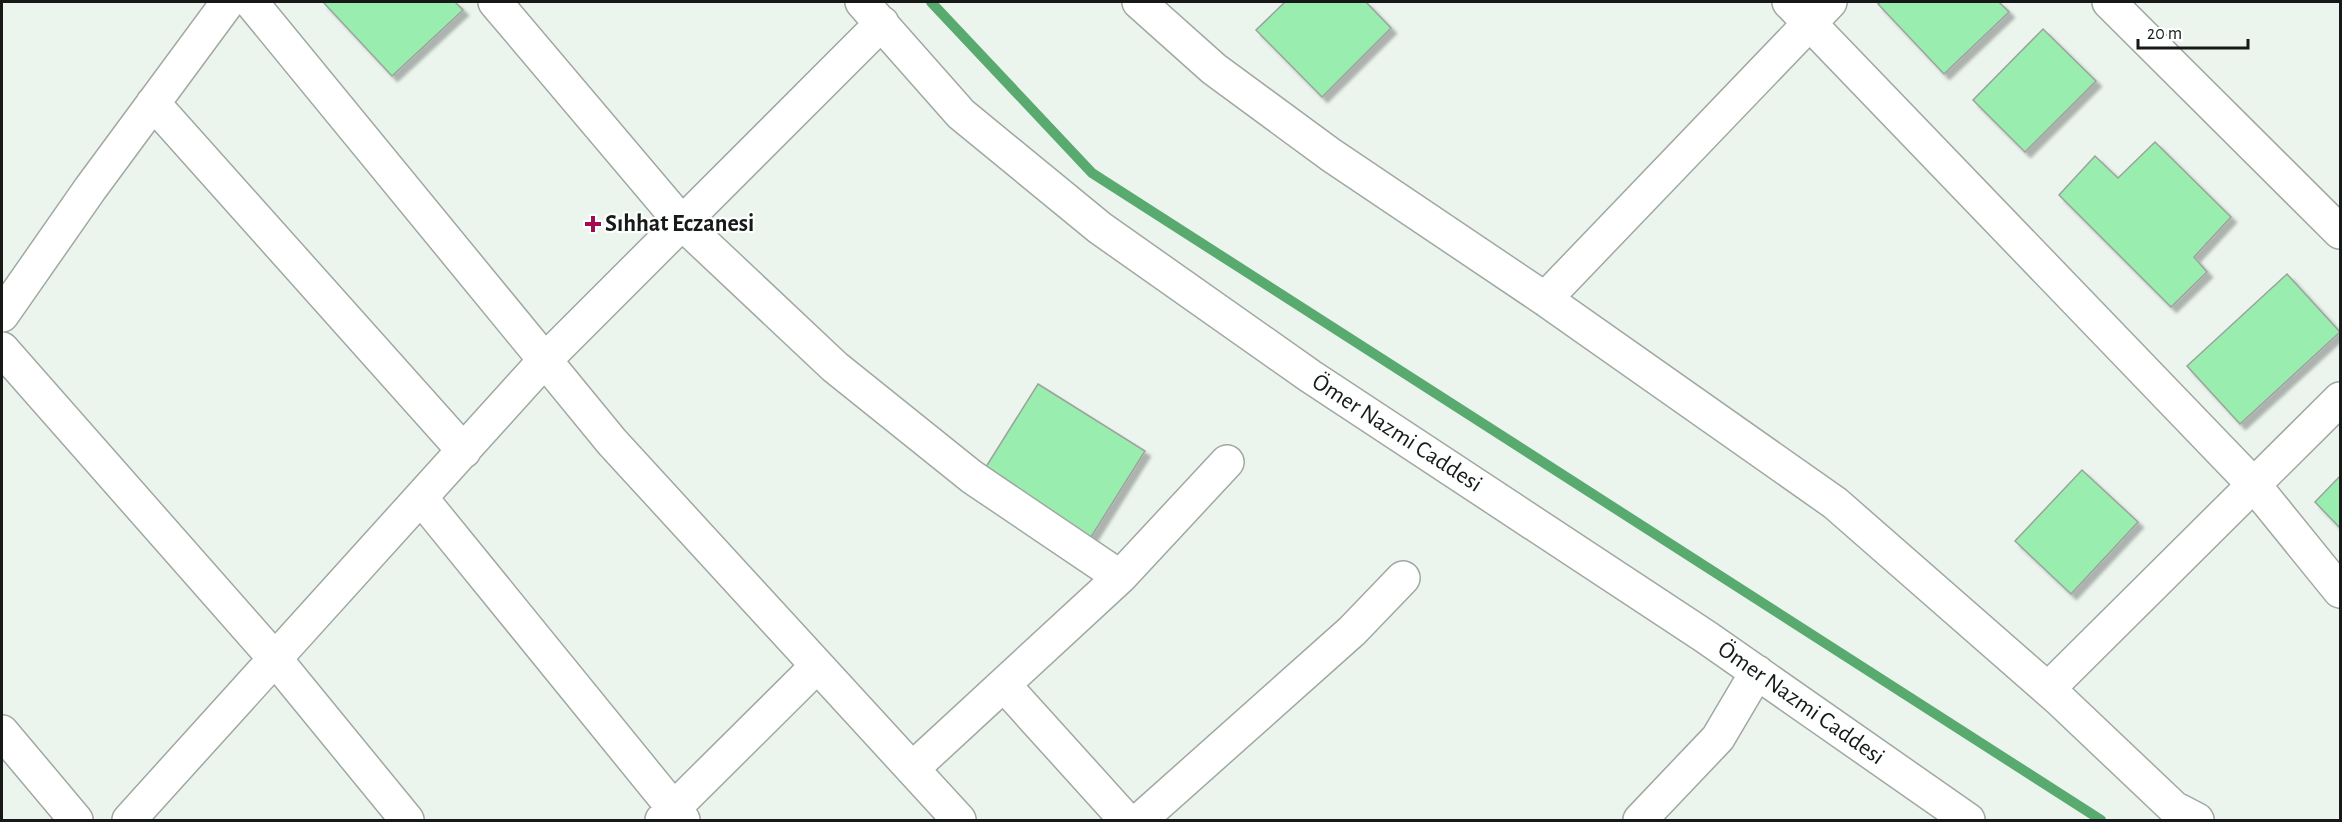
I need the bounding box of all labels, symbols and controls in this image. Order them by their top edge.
scale bar [2138,12,2248,50]
text: 20 m [2147,25,2182,43]
place label: Sıhhat Eczanesi [605,212,754,236]
marker: Sıhhat Eczanesi [586,217,600,231]
street label: Ömer Nazmi Caddesi [1308,368,1487,497]
street label: Ömer Nazmi Caddesi [1713,636,1889,769]

